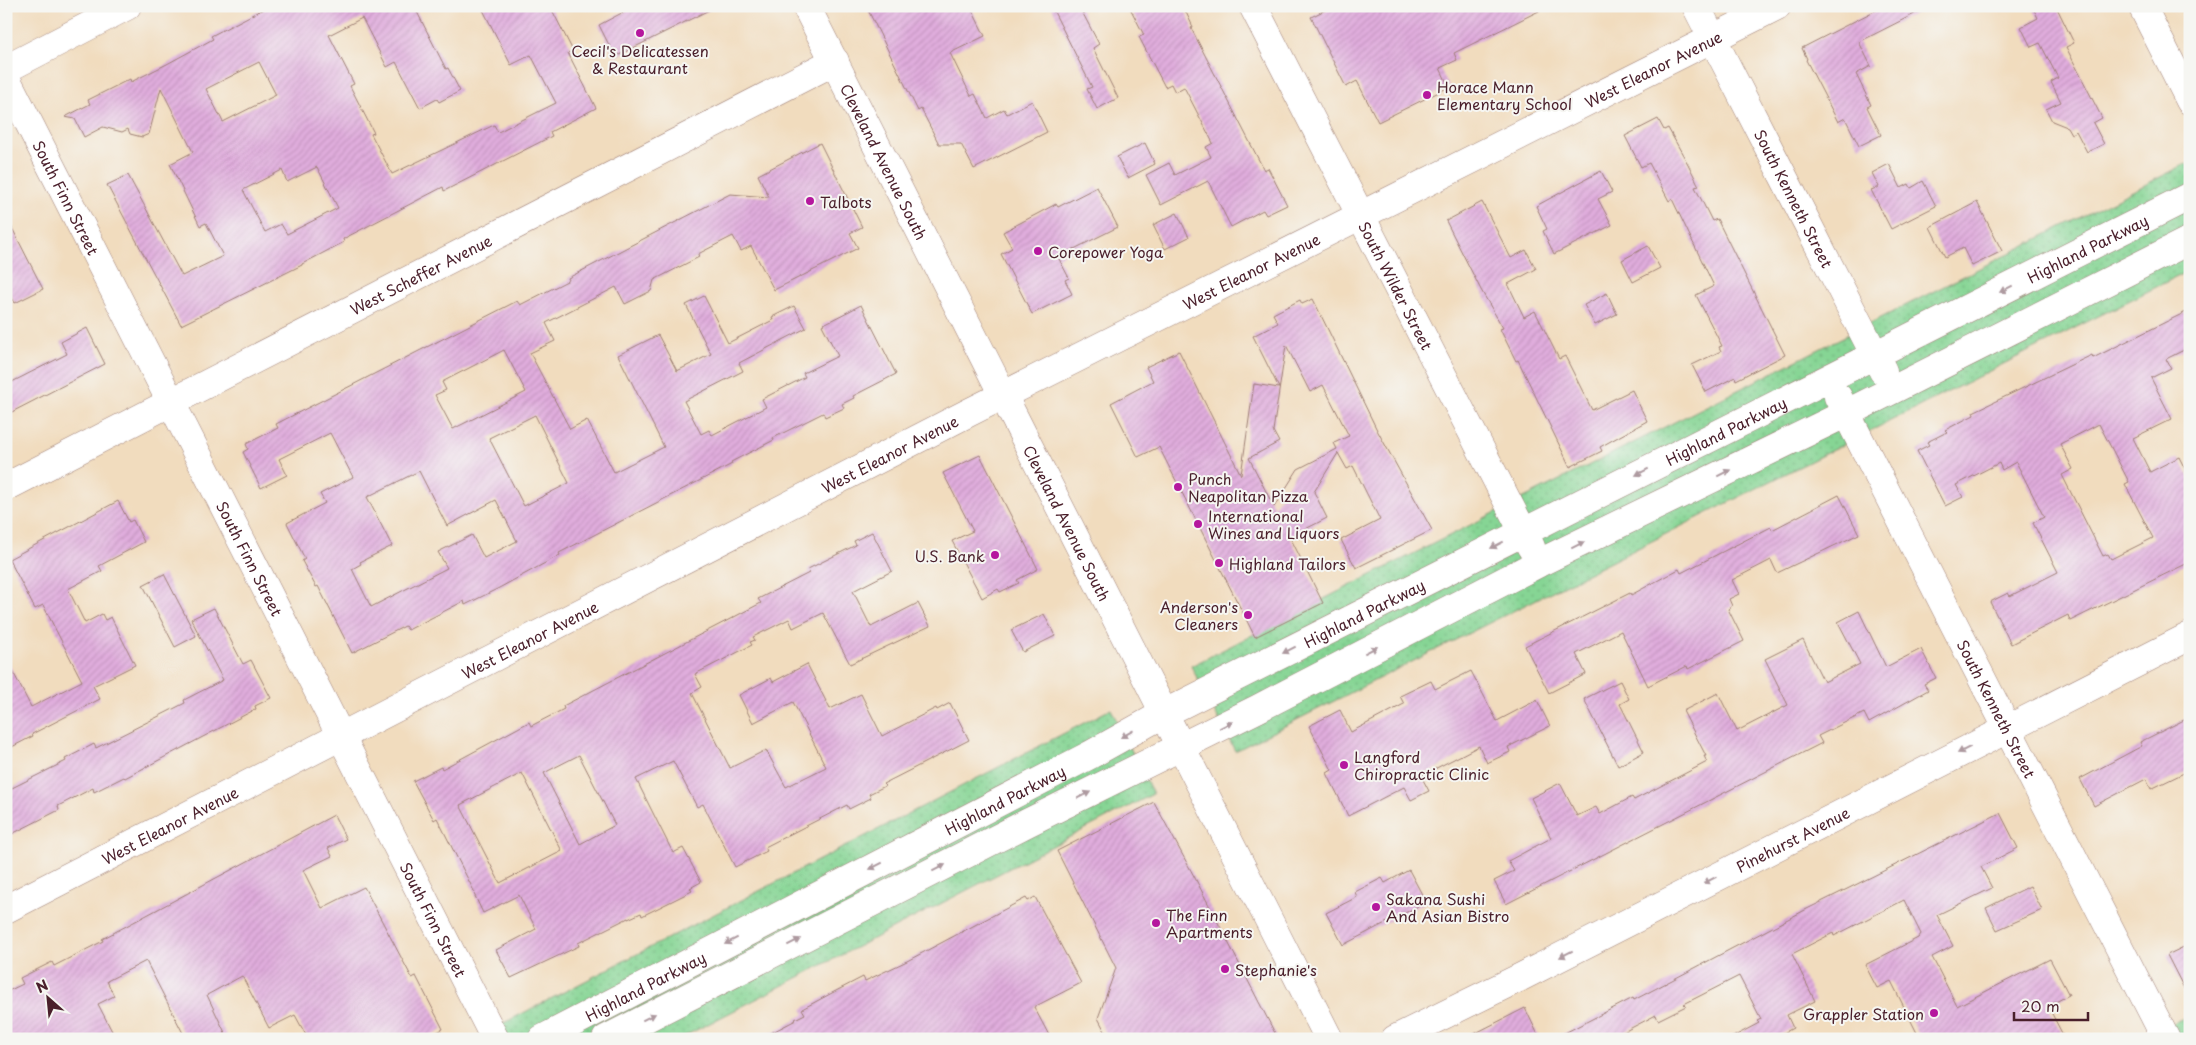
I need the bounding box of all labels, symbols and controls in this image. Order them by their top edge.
street label: West Eleanor Avenue [1580,24,1725,113]
marker: Cecil's Delicatessen & Restaurant [634,27,646,39]
place label: Cecil's Delicatessen & Restaurant [571,39,709,79]
place label: Horace Mann Elementary School [1437,75,1572,115]
street label: Cleveland Avenue South [835,79,934,243]
marker: Horace Mann Elementary School [1421,89,1433,101]
street label: South Kenneth Street [1749,125,1840,271]
street label: South Finn Street [28,136,106,259]
place label: Talbots [820,190,872,213]
marker: Talbots [804,195,816,207]
street label: Highland Parkway [2023,208,2152,288]
street label: South Wilder Street [1354,217,1439,354]
street label: West Eleanor Avenue [1178,226,1323,315]
street label: West Scheffer Avenue [346,228,495,320]
place label: Corepower Yoga [1048,240,1164,263]
marker: Corepower Yoga [1032,245,1044,257]
one-way arrow [1998,285,2013,293]
street label: Highland Parkway [1661,390,1790,470]
street label: West Eleanor Avenue [817,409,962,498]
street label: Cleveland Avenue South [1018,441,1117,605]
place label: Punch Neapolitan Pizza [1188,467,1309,507]
one-way arrow [1635,468,1649,476]
one-way arrow [1717,469,1731,477]
marker: Punch Neapolitan Pizza [1172,481,1184,493]
street label: South Finn Street [212,497,289,620]
place label: International Wines and Liquors [1208,504,1339,544]
marker: International Wines and Liquors [1192,518,1204,530]
one-way arrow [1489,541,1504,549]
one-way arrow [1571,541,1585,549]
place label: U.S. Bank [915,544,985,567]
marker: U.S. Bank [989,549,1001,561]
place label: Highland Tailors [1229,552,1346,575]
marker: Highland Tailors [1213,557,1225,569]
street label: Highland Parkway [1299,572,1428,653]
street label: West Eleanor Avenue [457,594,602,684]
place label: Anderson's Cleaners [1160,595,1238,635]
marker: Anderson's Cleaners [1242,609,1254,621]
street label: South Kenneth Street [1952,635,2042,782]
one-way arrow [1282,646,1296,654]
one-way arrow [1364,646,1378,654]
one-way arrow [1219,720,1233,728]
one-way arrow [1120,730,1135,738]
place label: Langford Chiropractic Clinic [1354,745,1489,785]
one-way arrow [1957,746,1971,754]
street label: Highland Parkway [940,759,1069,840]
marker: Langford Chiropractic Clinic [1338,759,1350,771]
street label: West Eleanor Avenue [97,780,242,869]
one-way arrow [1077,791,1091,799]
street label: Pinehurst Avenue [1732,800,1853,877]
street label: South Finn Street [395,858,473,981]
one-way arrow [868,862,883,870]
one-way arrow [932,864,946,872]
one-way arrow [1703,876,1718,884]
place label: Sakana Sushi And Asian Bistro [1386,887,1509,927]
marker: Sakana Sushi And Asian Bistro [1370,901,1382,913]
place label: The Finn Apartments [1166,903,1253,943]
marker: The Finn Apartments [1150,917,1162,929]
one-way arrow [725,936,738,945]
one-way arrow [787,938,801,946]
street label: Highland Parkway [581,945,709,1026]
one-way arrow [1558,950,1573,958]
place label: Stephanie's [1235,958,1317,981]
marker: Stephanie's [1219,963,1231,975]
north arrow [22,972,72,1022]
text: N [32,974,52,998]
scale bar [2014,990,2087,1022]
text: 20 m [2021,994,2060,1017]
place label: Grappler Station [1803,1002,1924,1025]
marker: Grappler Station [1928,1007,1940,1019]
one-way arrow [642,1013,657,1021]

